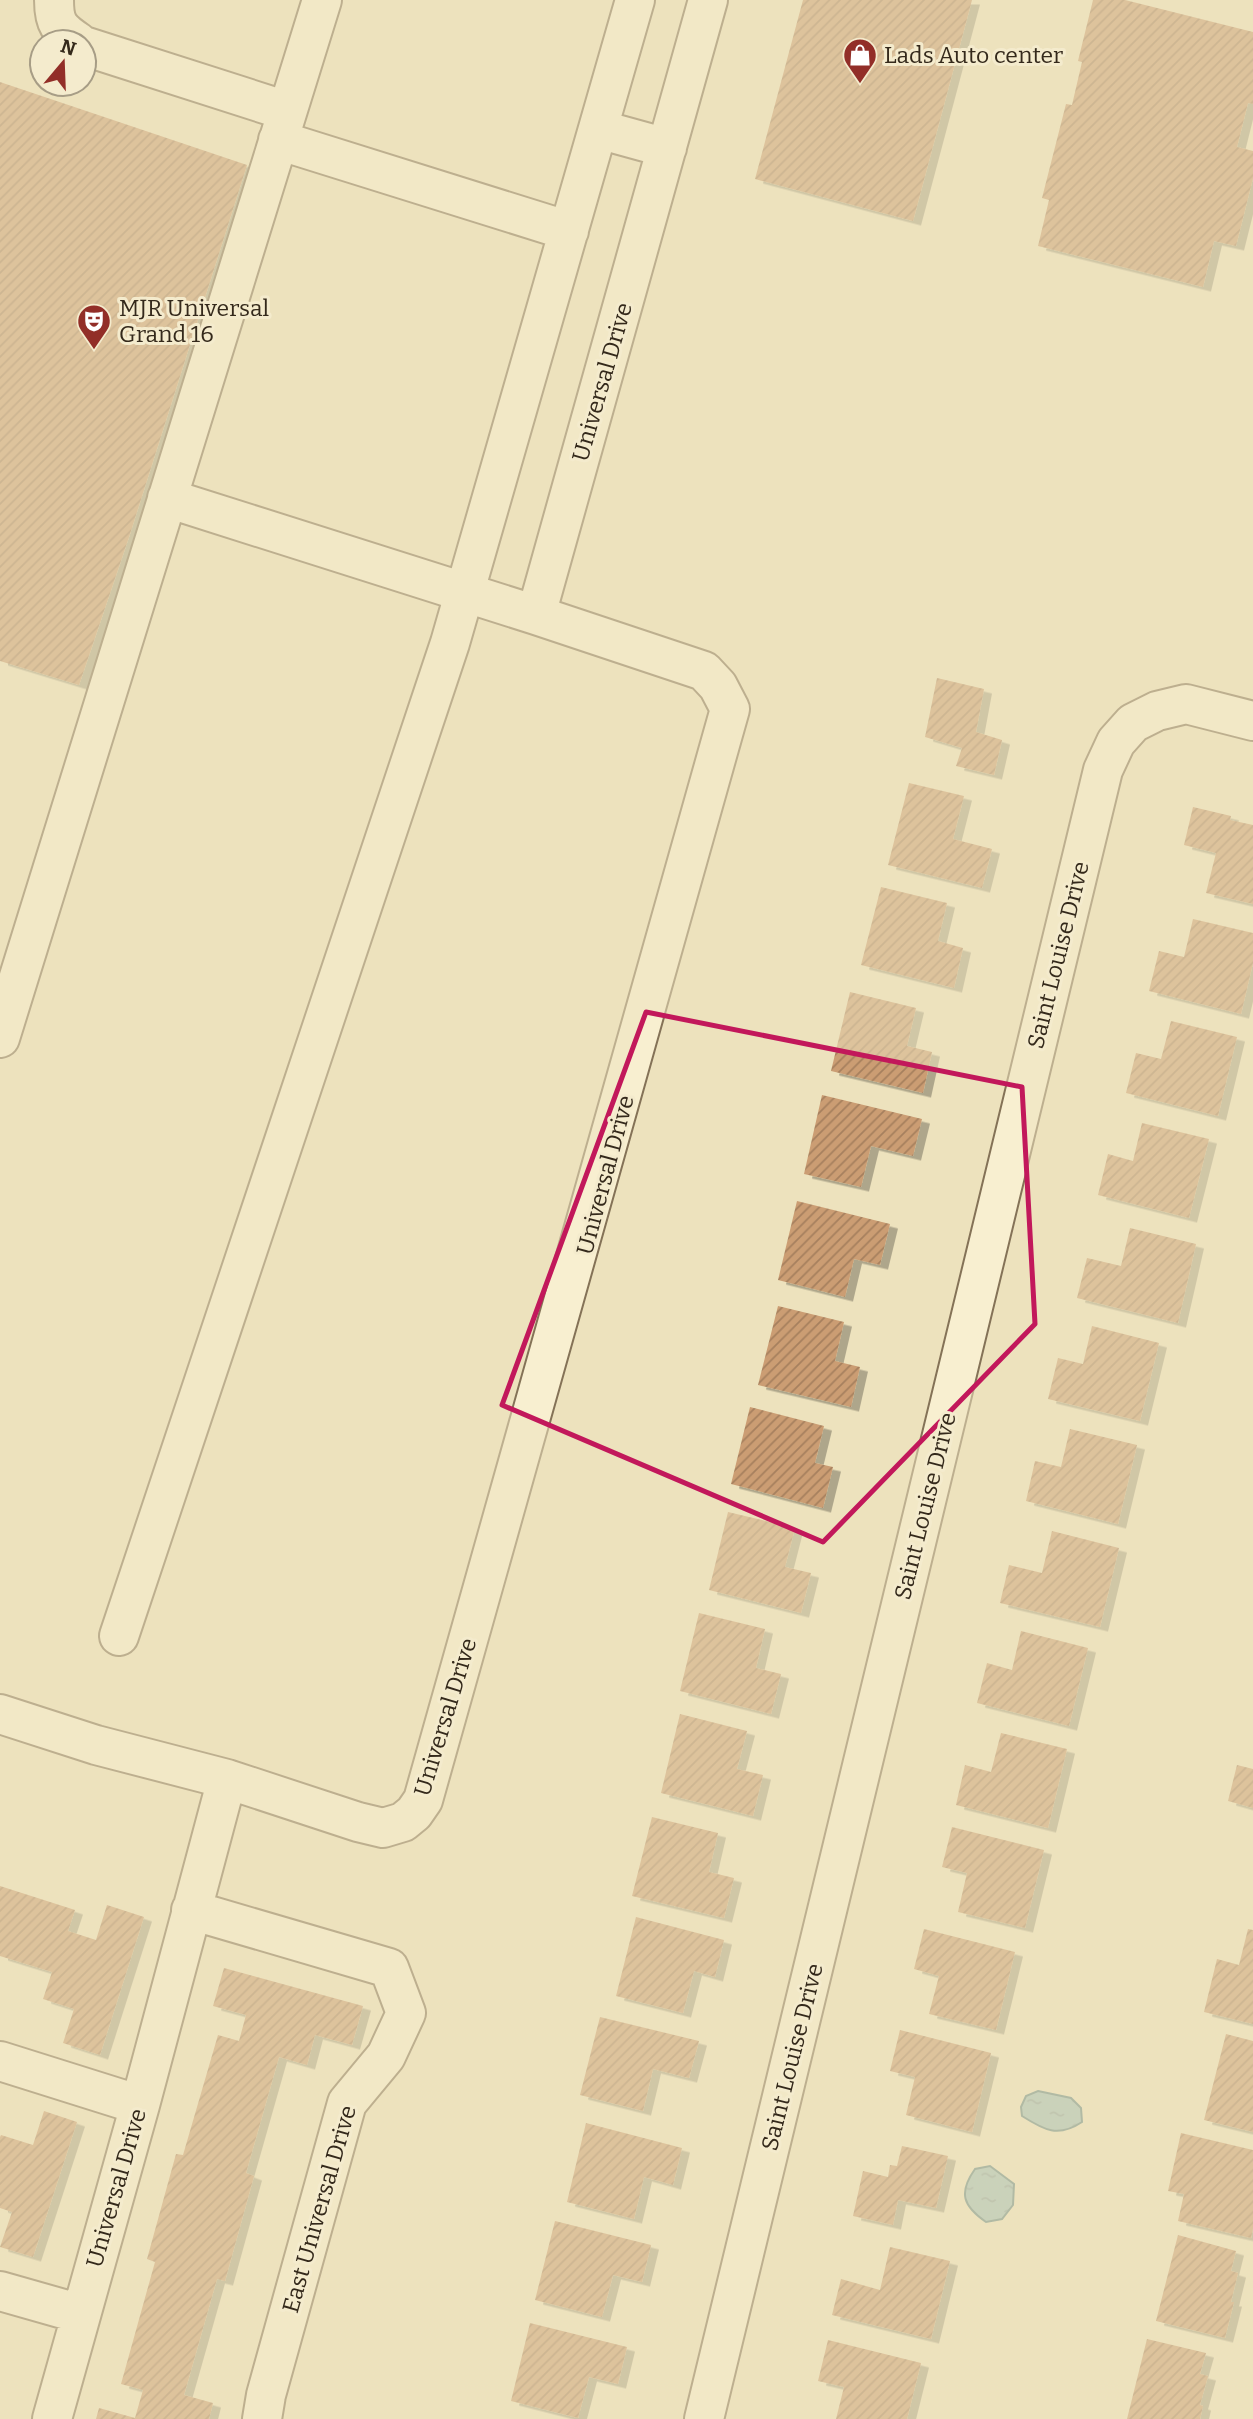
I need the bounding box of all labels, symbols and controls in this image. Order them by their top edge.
north arrow [28,28,98,98]
text: N [58,34,79,61]
shop icon: Lads Auto center [841,36,879,85]
place label: Lads Auto center [884,41,1063,69]
place label: MJR Universal Grand 16 [119,294,270,348]
street label: Universal Drive [566,299,638,465]
theatre icon: MJR Universal Grand 16 [75,302,113,351]
street label: Saint Louise Drive [1021,859,1095,1051]
street label: Universal Drive [570,1092,640,1258]
street label: Saint Louise Drive [888,1410,962,1602]
street label: Universal Drive [408,1635,482,1799]
street label: Saint Louise Drive [755,1961,829,2153]
street label: East Universal Drive [276,2102,362,2316]
street label: Universal Drive [80,2105,152,2271]

